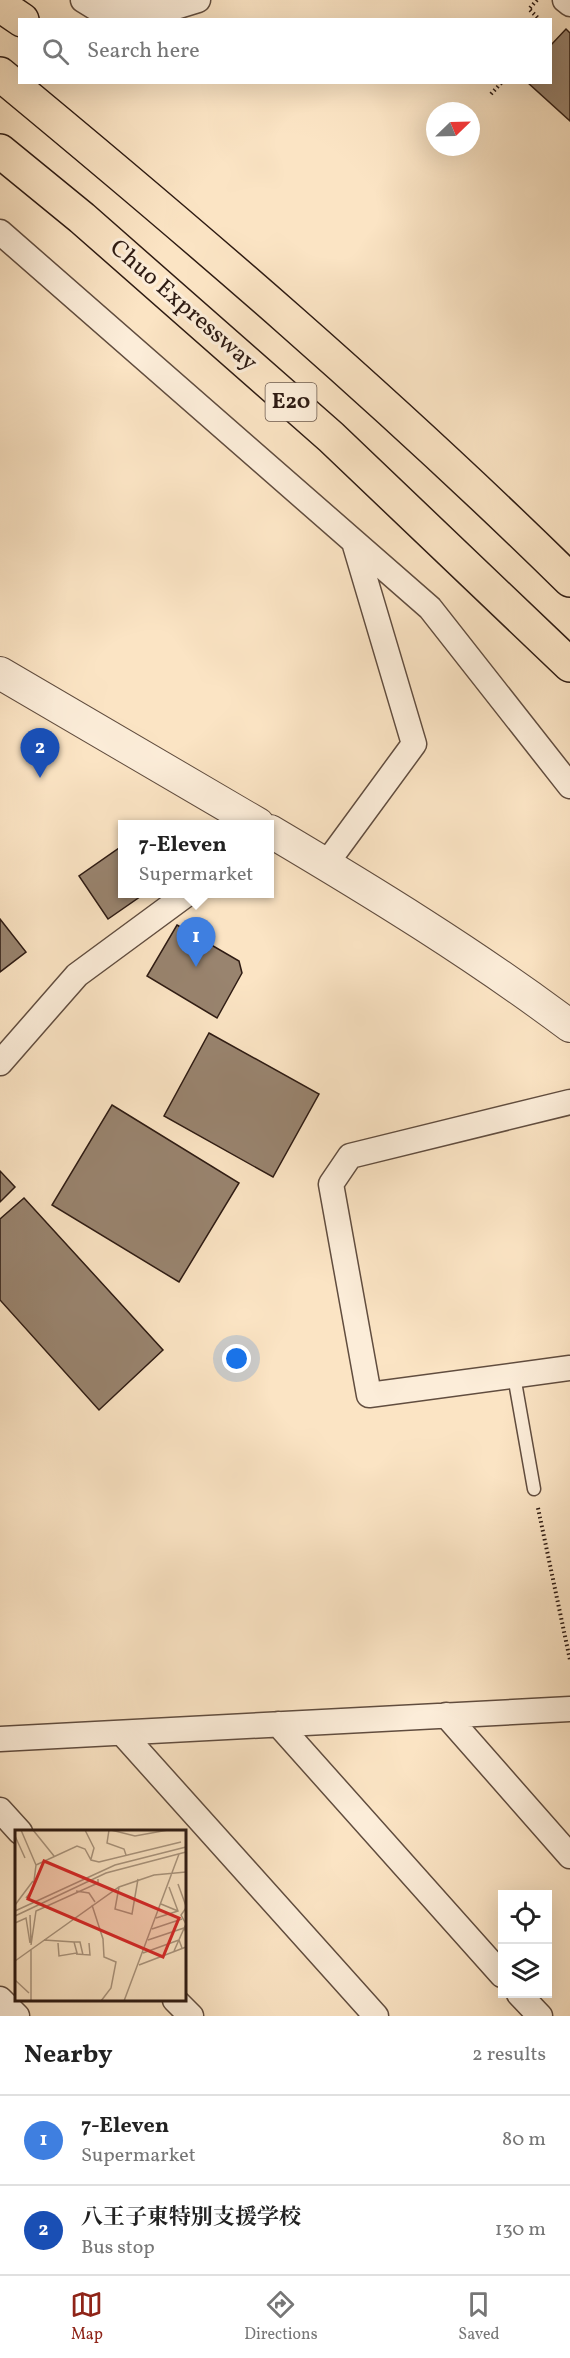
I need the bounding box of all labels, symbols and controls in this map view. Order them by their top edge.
search box [18,18,552,84]
icon: search [39,35,72,68]
text: Search here [87,36,200,67]
north arrow [426,102,480,156]
street label: Chuo Expressway [102,232,264,380]
road number: E20 [266,383,316,421]
pin: 2 [20,728,60,778]
popup [118,820,274,898]
text: 7-Eleven [139,830,227,861]
text: Supermarket [139,861,253,889]
pin: 1 [176,918,216,967]
your location [222,1344,251,1373]
inset map [15,1830,186,2001]
map controls [498,1890,552,1998]
button: locate [498,1890,552,1944]
button: layers [498,1944,552,1998]
text: Nearby [24,2037,113,2073]
text: 2 results [472,2041,546,2069]
text: 7-Eleven [81,2111,169,2142]
text: 1 [39,2126,48,2154]
text: 80 m [502,2126,546,2154]
text: Supermarket [81,2142,196,2170]
text: 八王子東特別支援学校 [81,2203,301,2234]
text: 2 [38,2216,49,2244]
text: 130 m [495,2216,546,2244]
text: Bus stop [81,2234,155,2262]
tab: Map [70,2288,103,2346]
tab: Directions [244,2288,318,2346]
tab: Saved [458,2288,500,2346]

